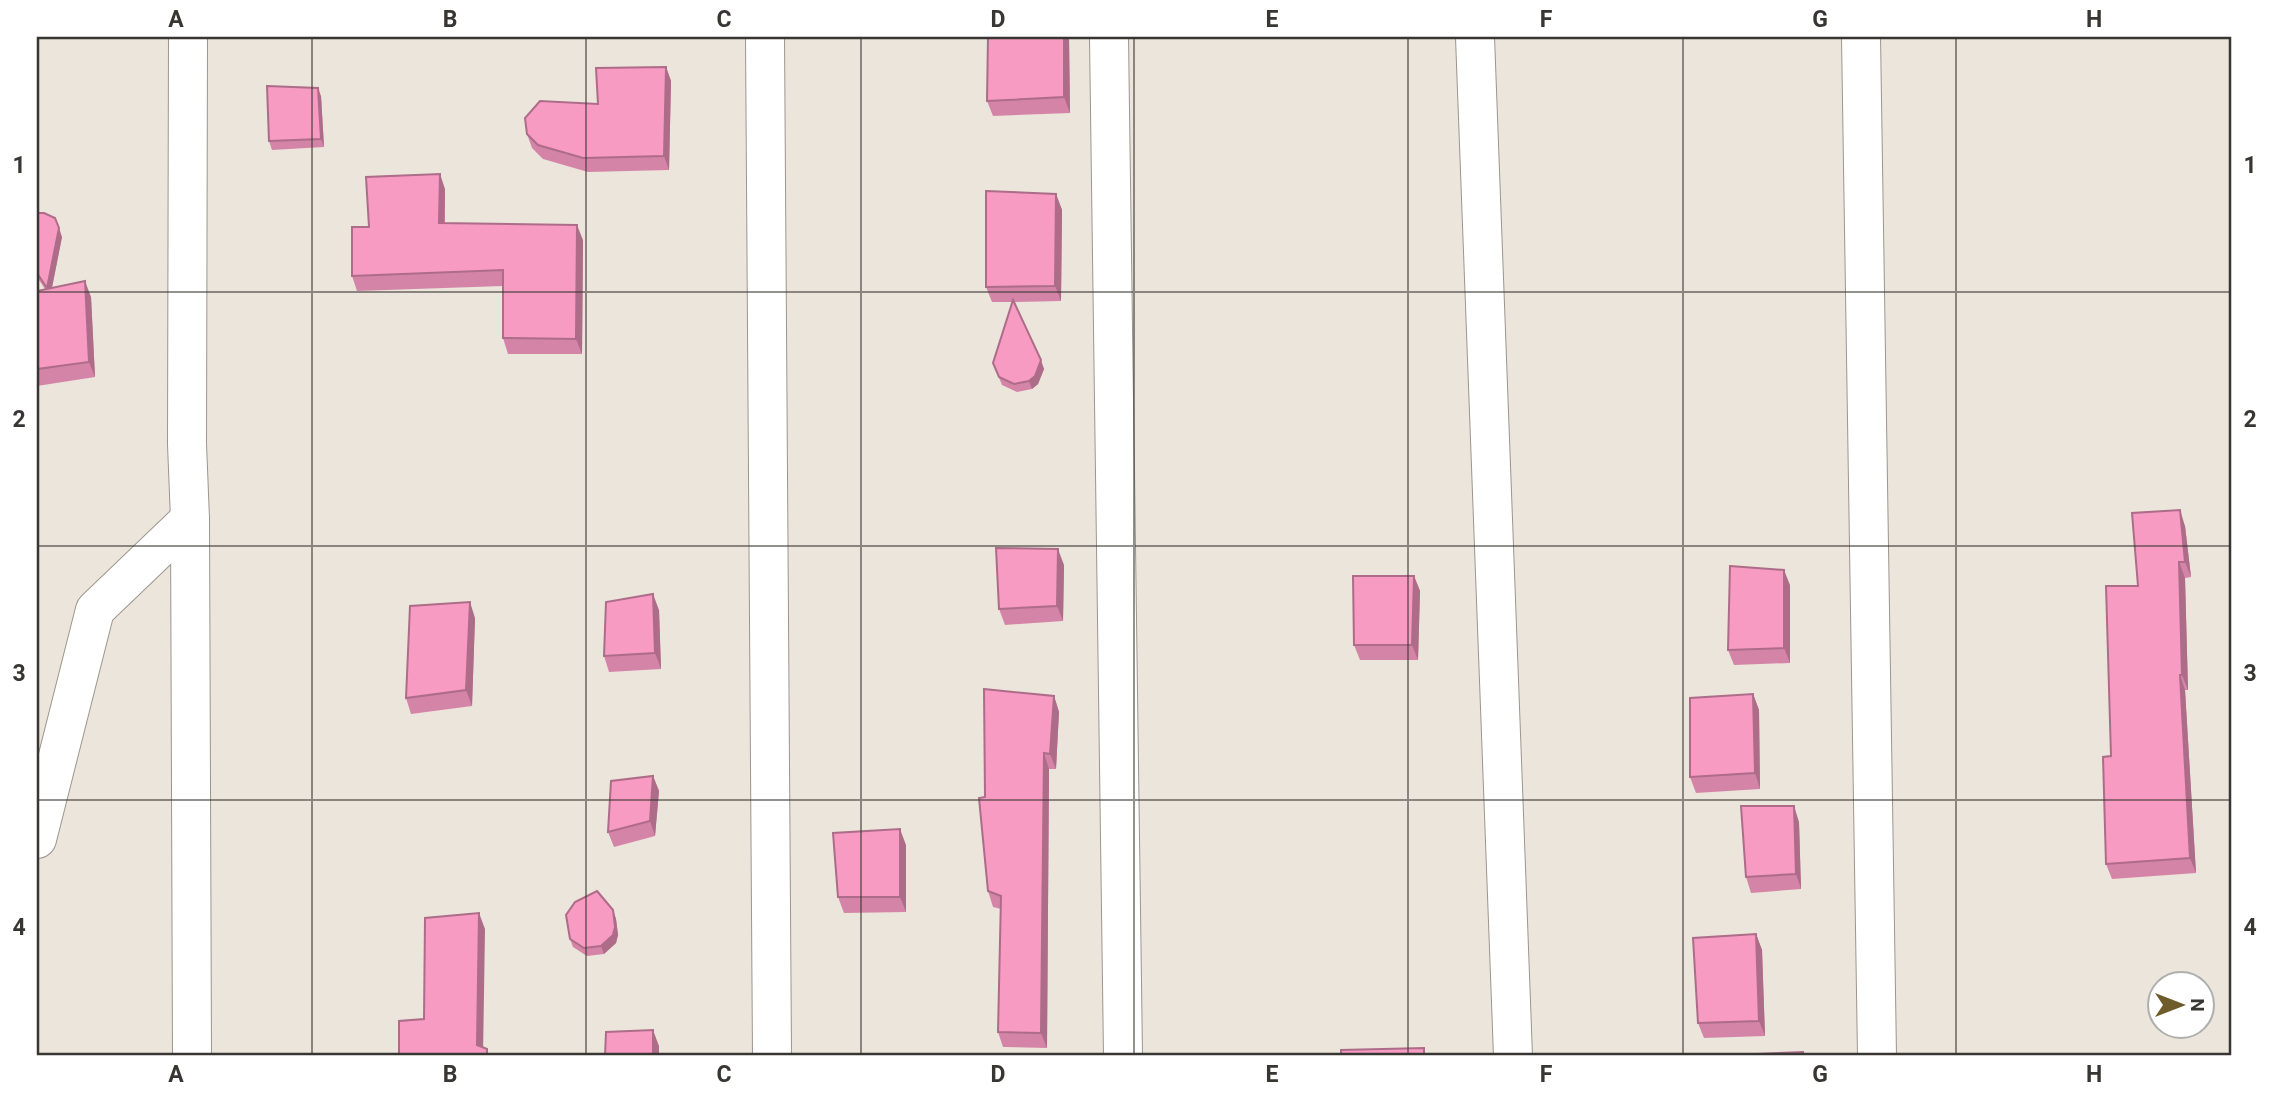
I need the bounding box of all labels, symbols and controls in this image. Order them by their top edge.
text: A [168,6,184,33]
text: B [443,6,457,33]
text: C [716,6,732,33]
text: D [991,6,1005,33]
text: E [1266,6,1279,33]
text: F [1540,6,1553,33]
text: G [1812,6,1828,33]
text: H [2086,6,2102,33]
text: 1 [12,152,26,179]
text: 1 [2243,152,2257,179]
text: 2 [12,406,26,433]
text: 2 [2243,406,2257,433]
text: 3 [12,660,26,687]
text: 3 [2243,660,2257,687]
text: 4 [12,914,26,941]
text: 4 [2243,914,2257,941]
north arrow [2146,970,2216,1040]
text: N [2186,998,2209,1012]
text: A [168,1061,184,1088]
text: B [443,1061,457,1088]
text: C [716,1061,732,1088]
text: D [991,1061,1005,1088]
text: E [1266,1061,1279,1088]
text: F [1540,1061,1553,1088]
text: G [1812,1061,1828,1088]
text: H [2086,1061,2102,1088]

